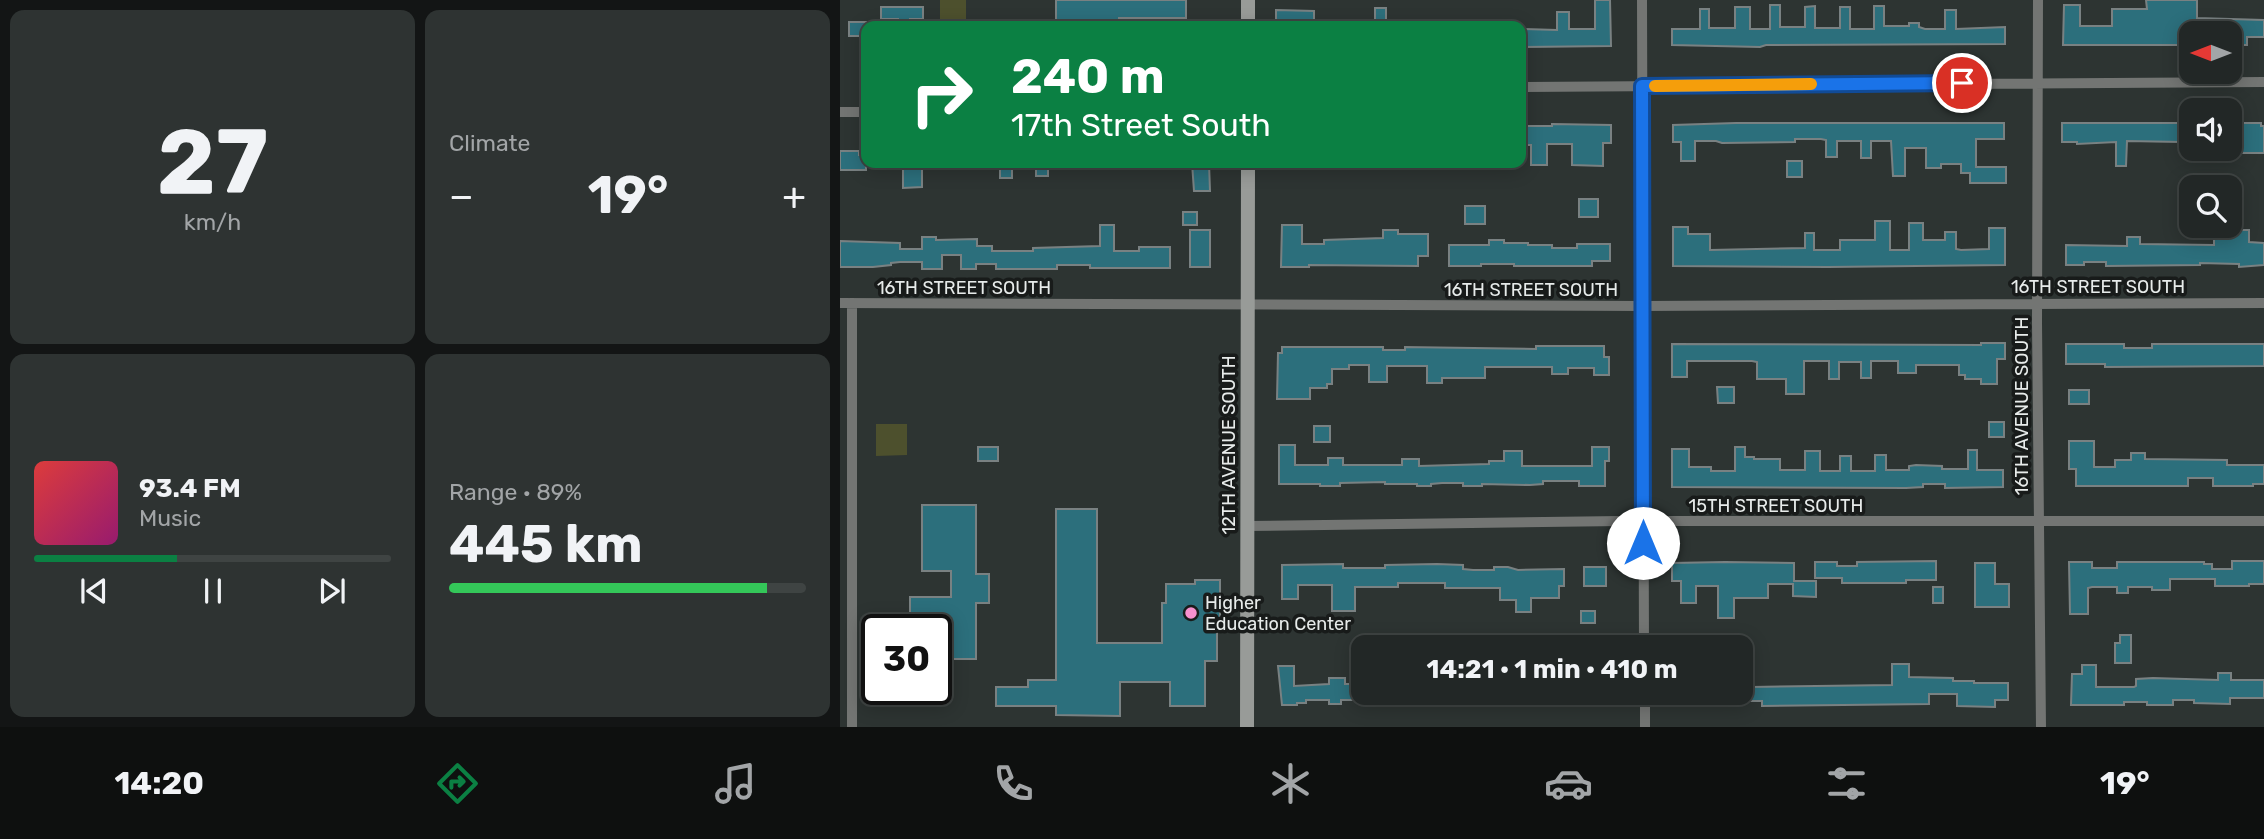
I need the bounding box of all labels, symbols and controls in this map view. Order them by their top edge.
north arrow [2179,21,2242,84]
map controls [2179,21,2242,238]
text: 240 m [1011,47,1165,105]
icon: right [896,49,987,140]
pin [1932,53,1992,113]
icon: arrive [1943,64,1981,102]
button: sound [2179,98,2242,161]
text: 17th Street South [1011,106,1271,144]
text: 27 [157,108,268,216]
text: Climate [449,129,530,157]
text: 19° [588,164,668,226]
text: − [449,173,474,219]
text: + [782,173,806,219]
button: search [2179,175,2242,238]
text: km/h [184,208,241,236]
street label: 16TH STREET SOUTH [2011,276,2185,298]
street label: 16TH STREET SOUTH [877,277,1051,299]
street label: 16TH STREET SOUTH [1444,279,1618,301]
street label: 16TH AVENUE SOUTH [2011,317,2033,495]
street label: 12TH AVENUE SOUTH [1218,355,1240,535]
text: 93.4 FM [139,473,241,504]
text: Range · 89% [449,478,582,506]
street label: 15TH STREET SOUTH [1689,495,1863,517]
text: Music [139,504,201,532]
position arrow [1606,506,1680,580]
text: 445 km [449,513,643,575]
icon: previous [75,572,113,610]
icon: pause [194,572,232,610]
icon: next [313,572,351,610]
place label: Higher Education Center [1205,592,1351,635]
marker: Higher Education Center [1183,605,1199,621]
speed limit sign: 30 [861,614,952,705]
text: 14:21 · 1 min · 410 m [1427,654,1677,685]
icon: directions [433,759,482,808]
icon: music [711,759,760,808]
icon: phone [989,759,1038,808]
icon: climate [1266,759,1315,808]
icon: car [1544,759,1593,808]
icon: filters [1822,759,1871,808]
text: 14:20 [114,764,204,802]
text: 19° [2100,764,2150,802]

